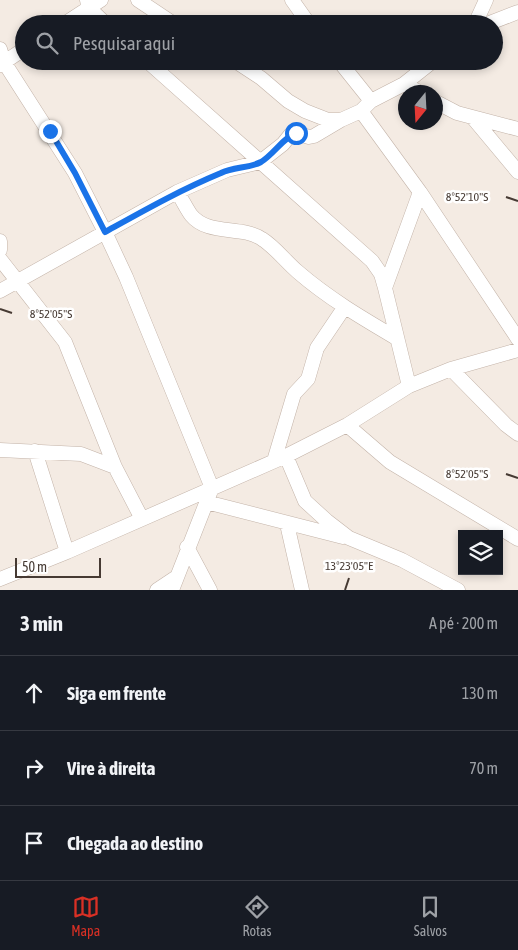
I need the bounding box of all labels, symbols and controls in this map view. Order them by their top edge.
search box [15,15,503,70]
icon: search [33,29,61,57]
text: Pesquisar aqui [73,32,175,54]
north arrow [398,85,443,130]
route end [39,120,62,143]
route start [285,122,308,145]
text: 8°52'10"S [446,190,488,204]
text: 8°52'05"S [30,307,72,321]
text: 8°52'05"S [446,467,488,481]
map controls [458,530,503,575]
button: layers [458,530,503,575]
scale bar [15,555,101,578]
text: 50 m [22,559,47,575]
text: 13°23'05"E [325,559,373,573]
text: 3 min [20,611,63,635]
text: A pé · 200 m [429,614,498,632]
icon: ahead [20,679,48,707]
text: Siga em frente [67,682,166,704]
text: 130 m [462,684,498,702]
icon: right [20,754,48,782]
text: Vire à direita [67,757,155,779]
text: 70 m [469,759,498,777]
icon: arrive [20,829,48,857]
text: Chegada ao destino [67,832,203,854]
tab: Mapa [71,893,100,939]
tab: Rotas [242,893,272,939]
tab: Salvos [414,893,447,939]

